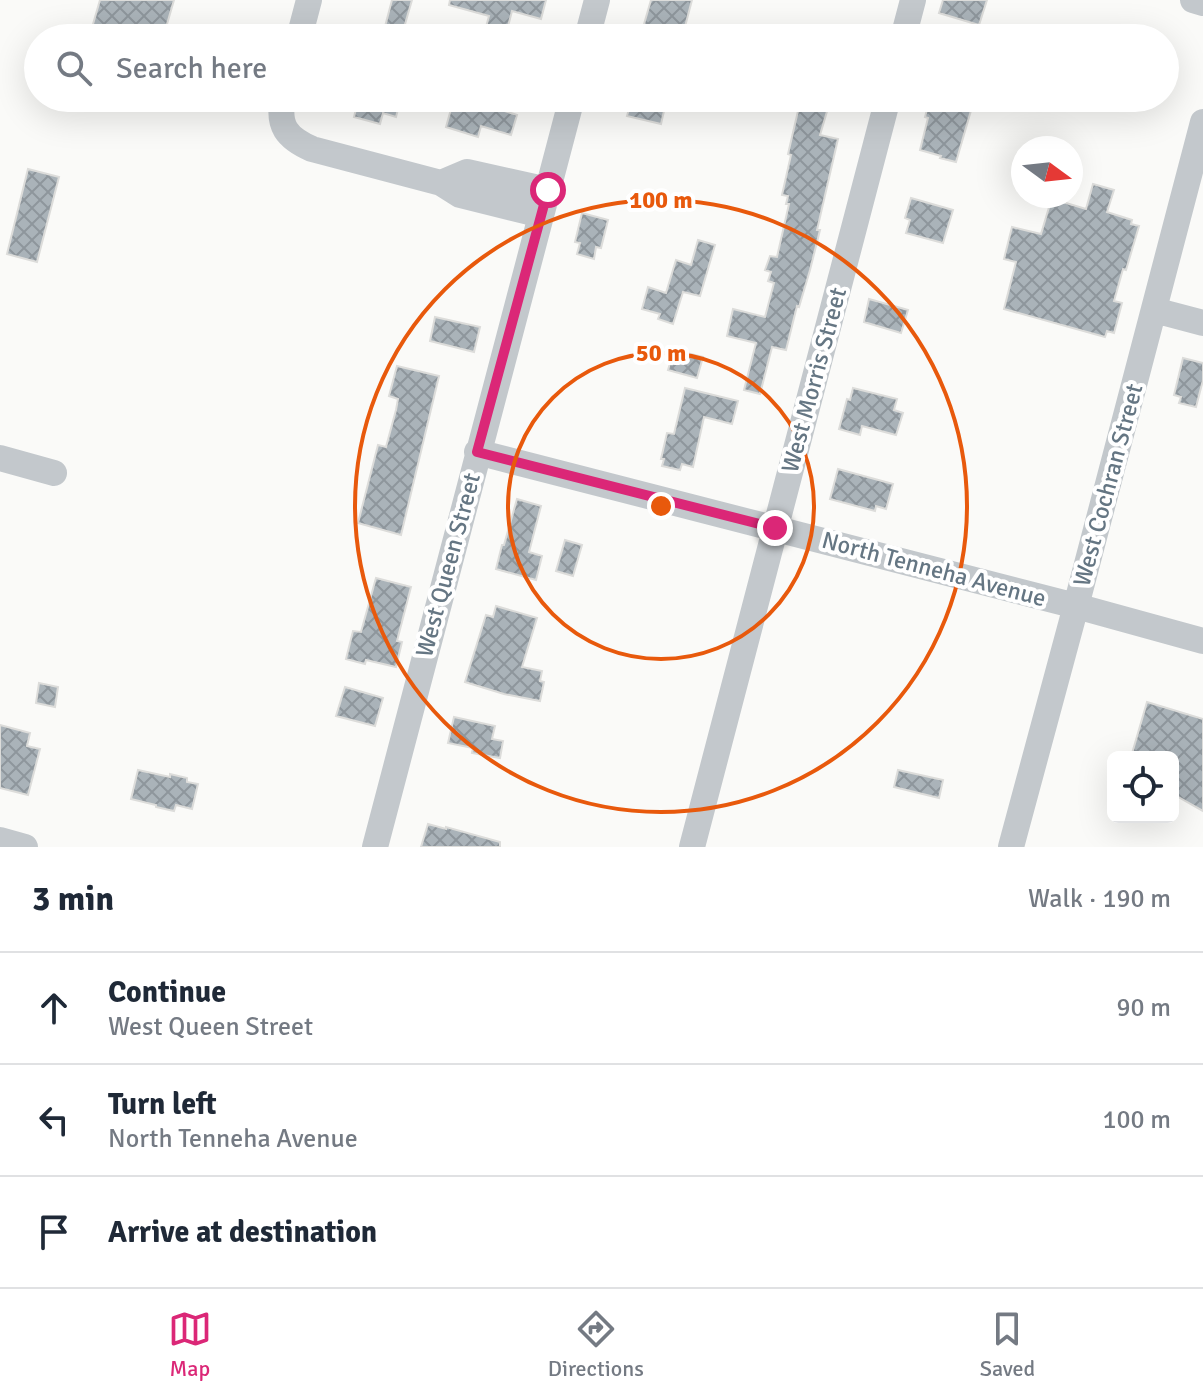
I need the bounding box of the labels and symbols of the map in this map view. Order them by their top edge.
north arrow [1011,136,1083,208]
route start [530,172,566,208]
text: 100 m [629,185,693,215]
street label: West Morris Street [775,284,853,476]
text: 50 m [636,338,686,368]
street label: West Cochran Street [1067,380,1149,590]
street label: West Queen Street [409,470,487,660]
centre of rings [647,492,675,520]
route end [757,510,793,546]
street label: North Tenneha Avenue [819,525,1049,613]

